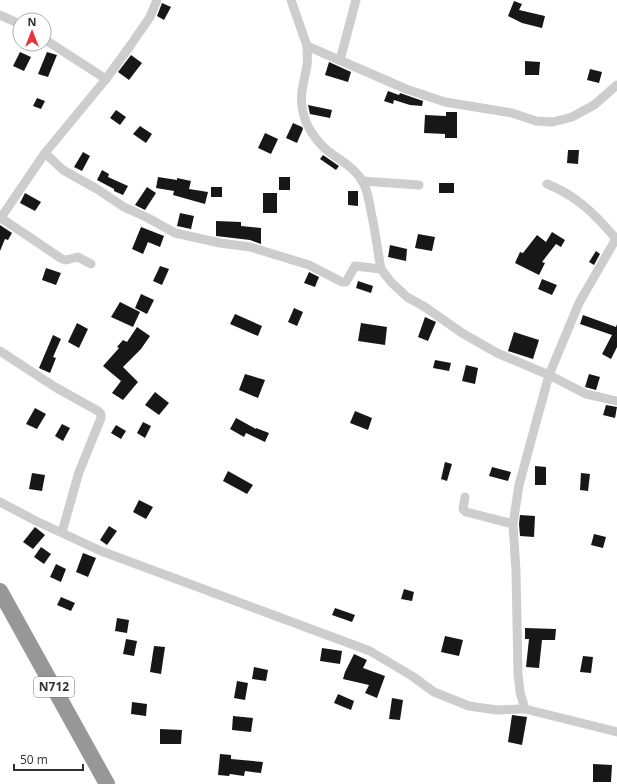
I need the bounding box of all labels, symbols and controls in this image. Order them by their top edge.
north arrow [12,12,52,52]
text: N [28,14,36,29]
road number: N712 [34,677,74,697]
scale bar [14,746,83,772]
text: 50 m [20,751,48,768]

